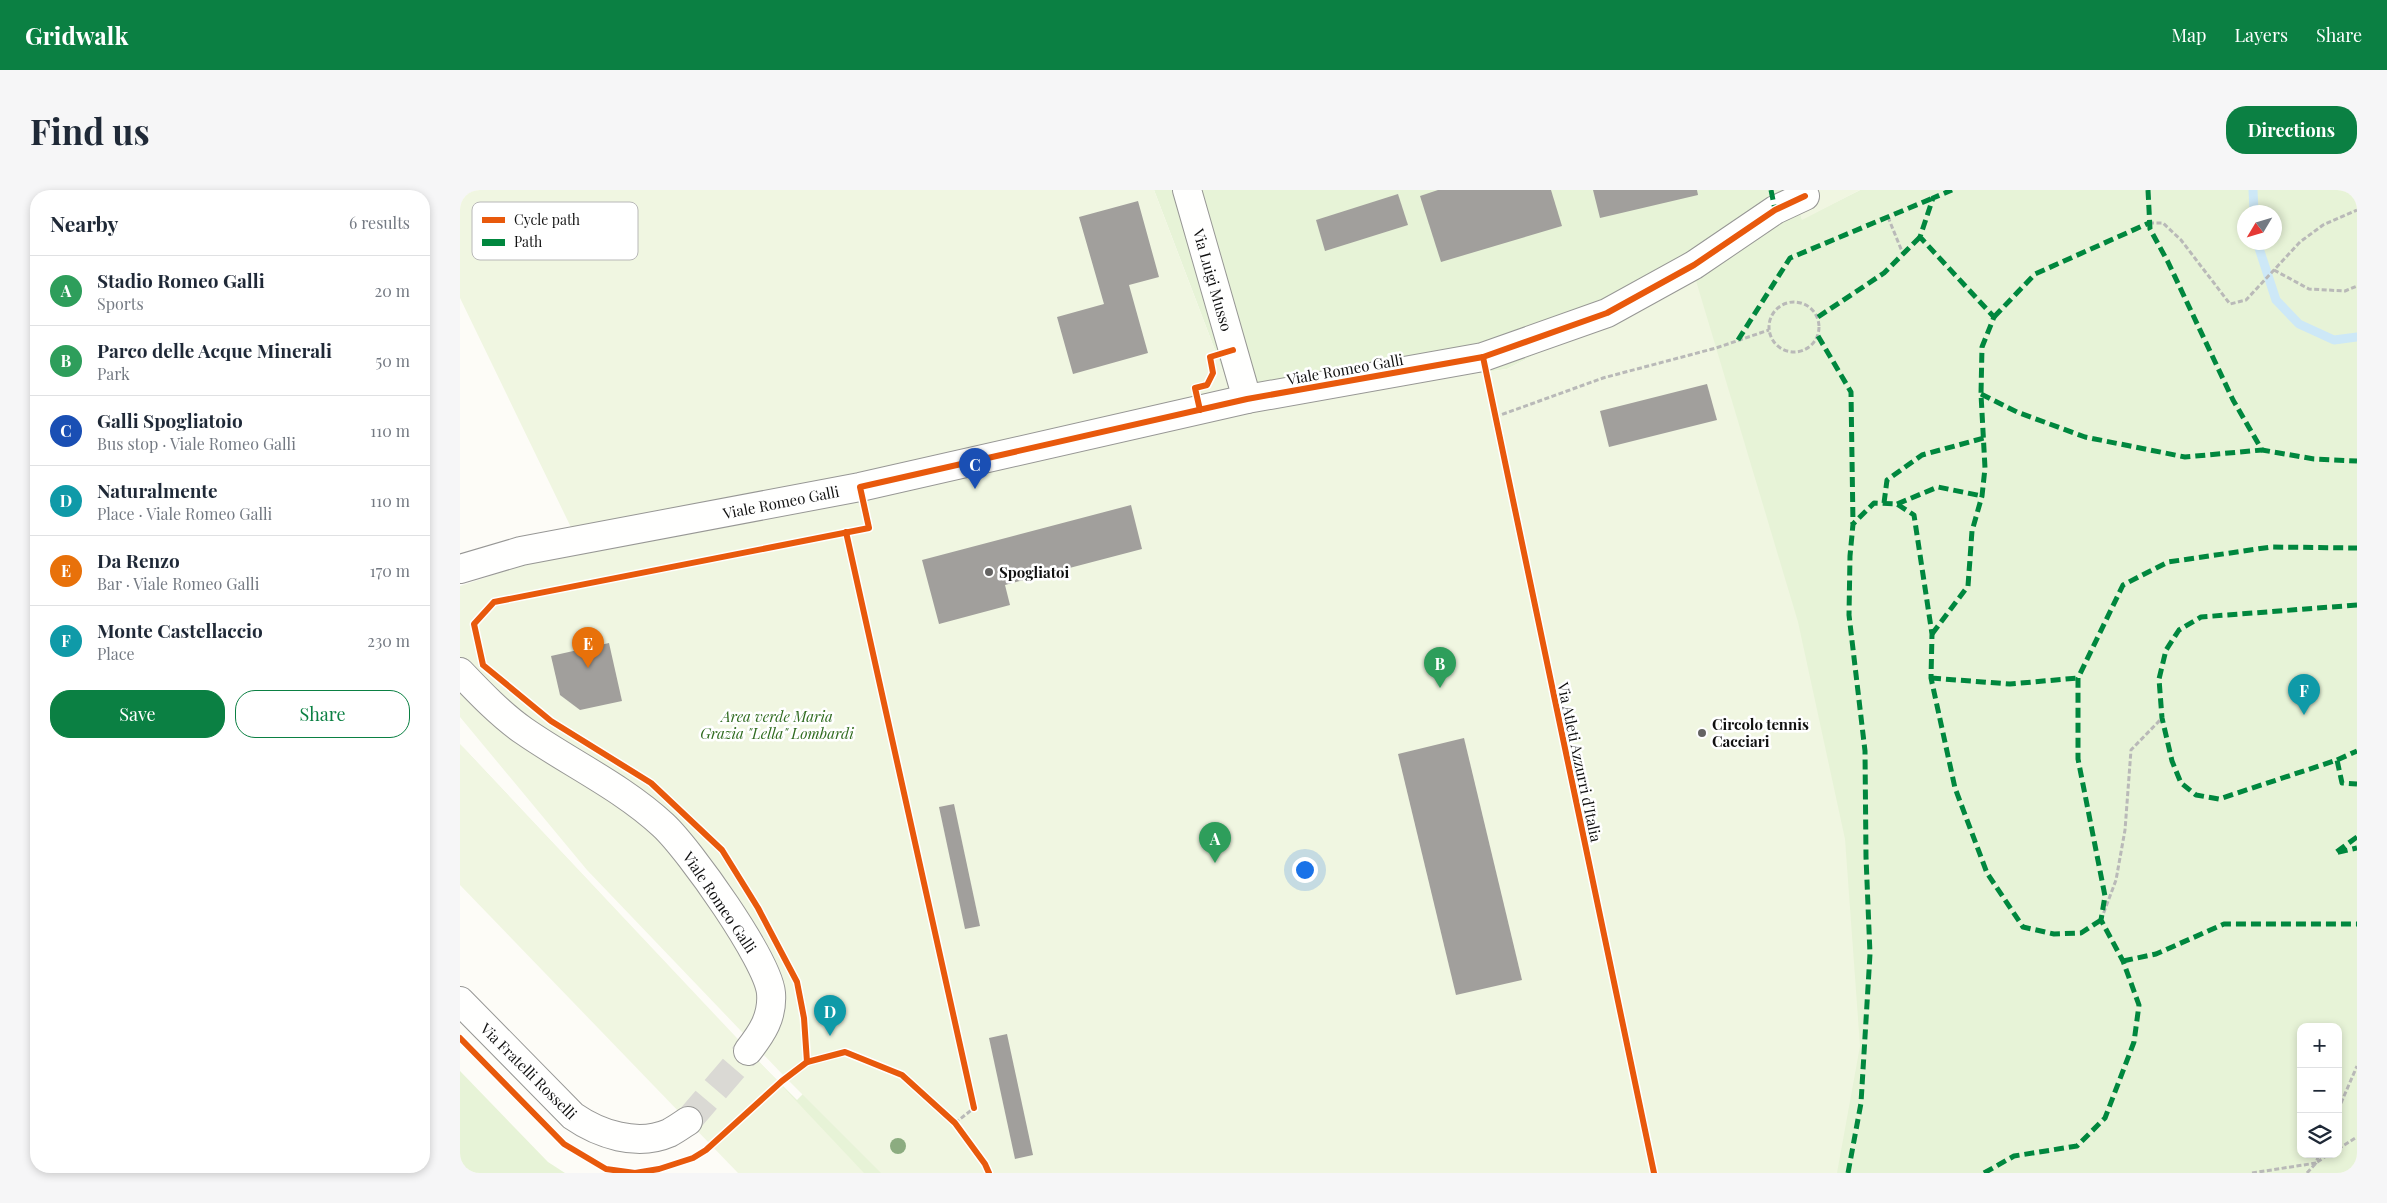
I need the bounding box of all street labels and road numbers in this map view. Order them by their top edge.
street label: Via Luigi Musso [1189,225,1237,334]
street label: Viale Romeo Galli [1284,349,1405,389]
street label: Viale Romeo Galli [720,481,841,523]
street label: Via Atleti Azzurri d'Italia [1553,679,1607,844]
street label: Viale Romeo Galli [678,847,762,957]
street label: Via Fratelli Rosselli [476,1018,582,1124]

